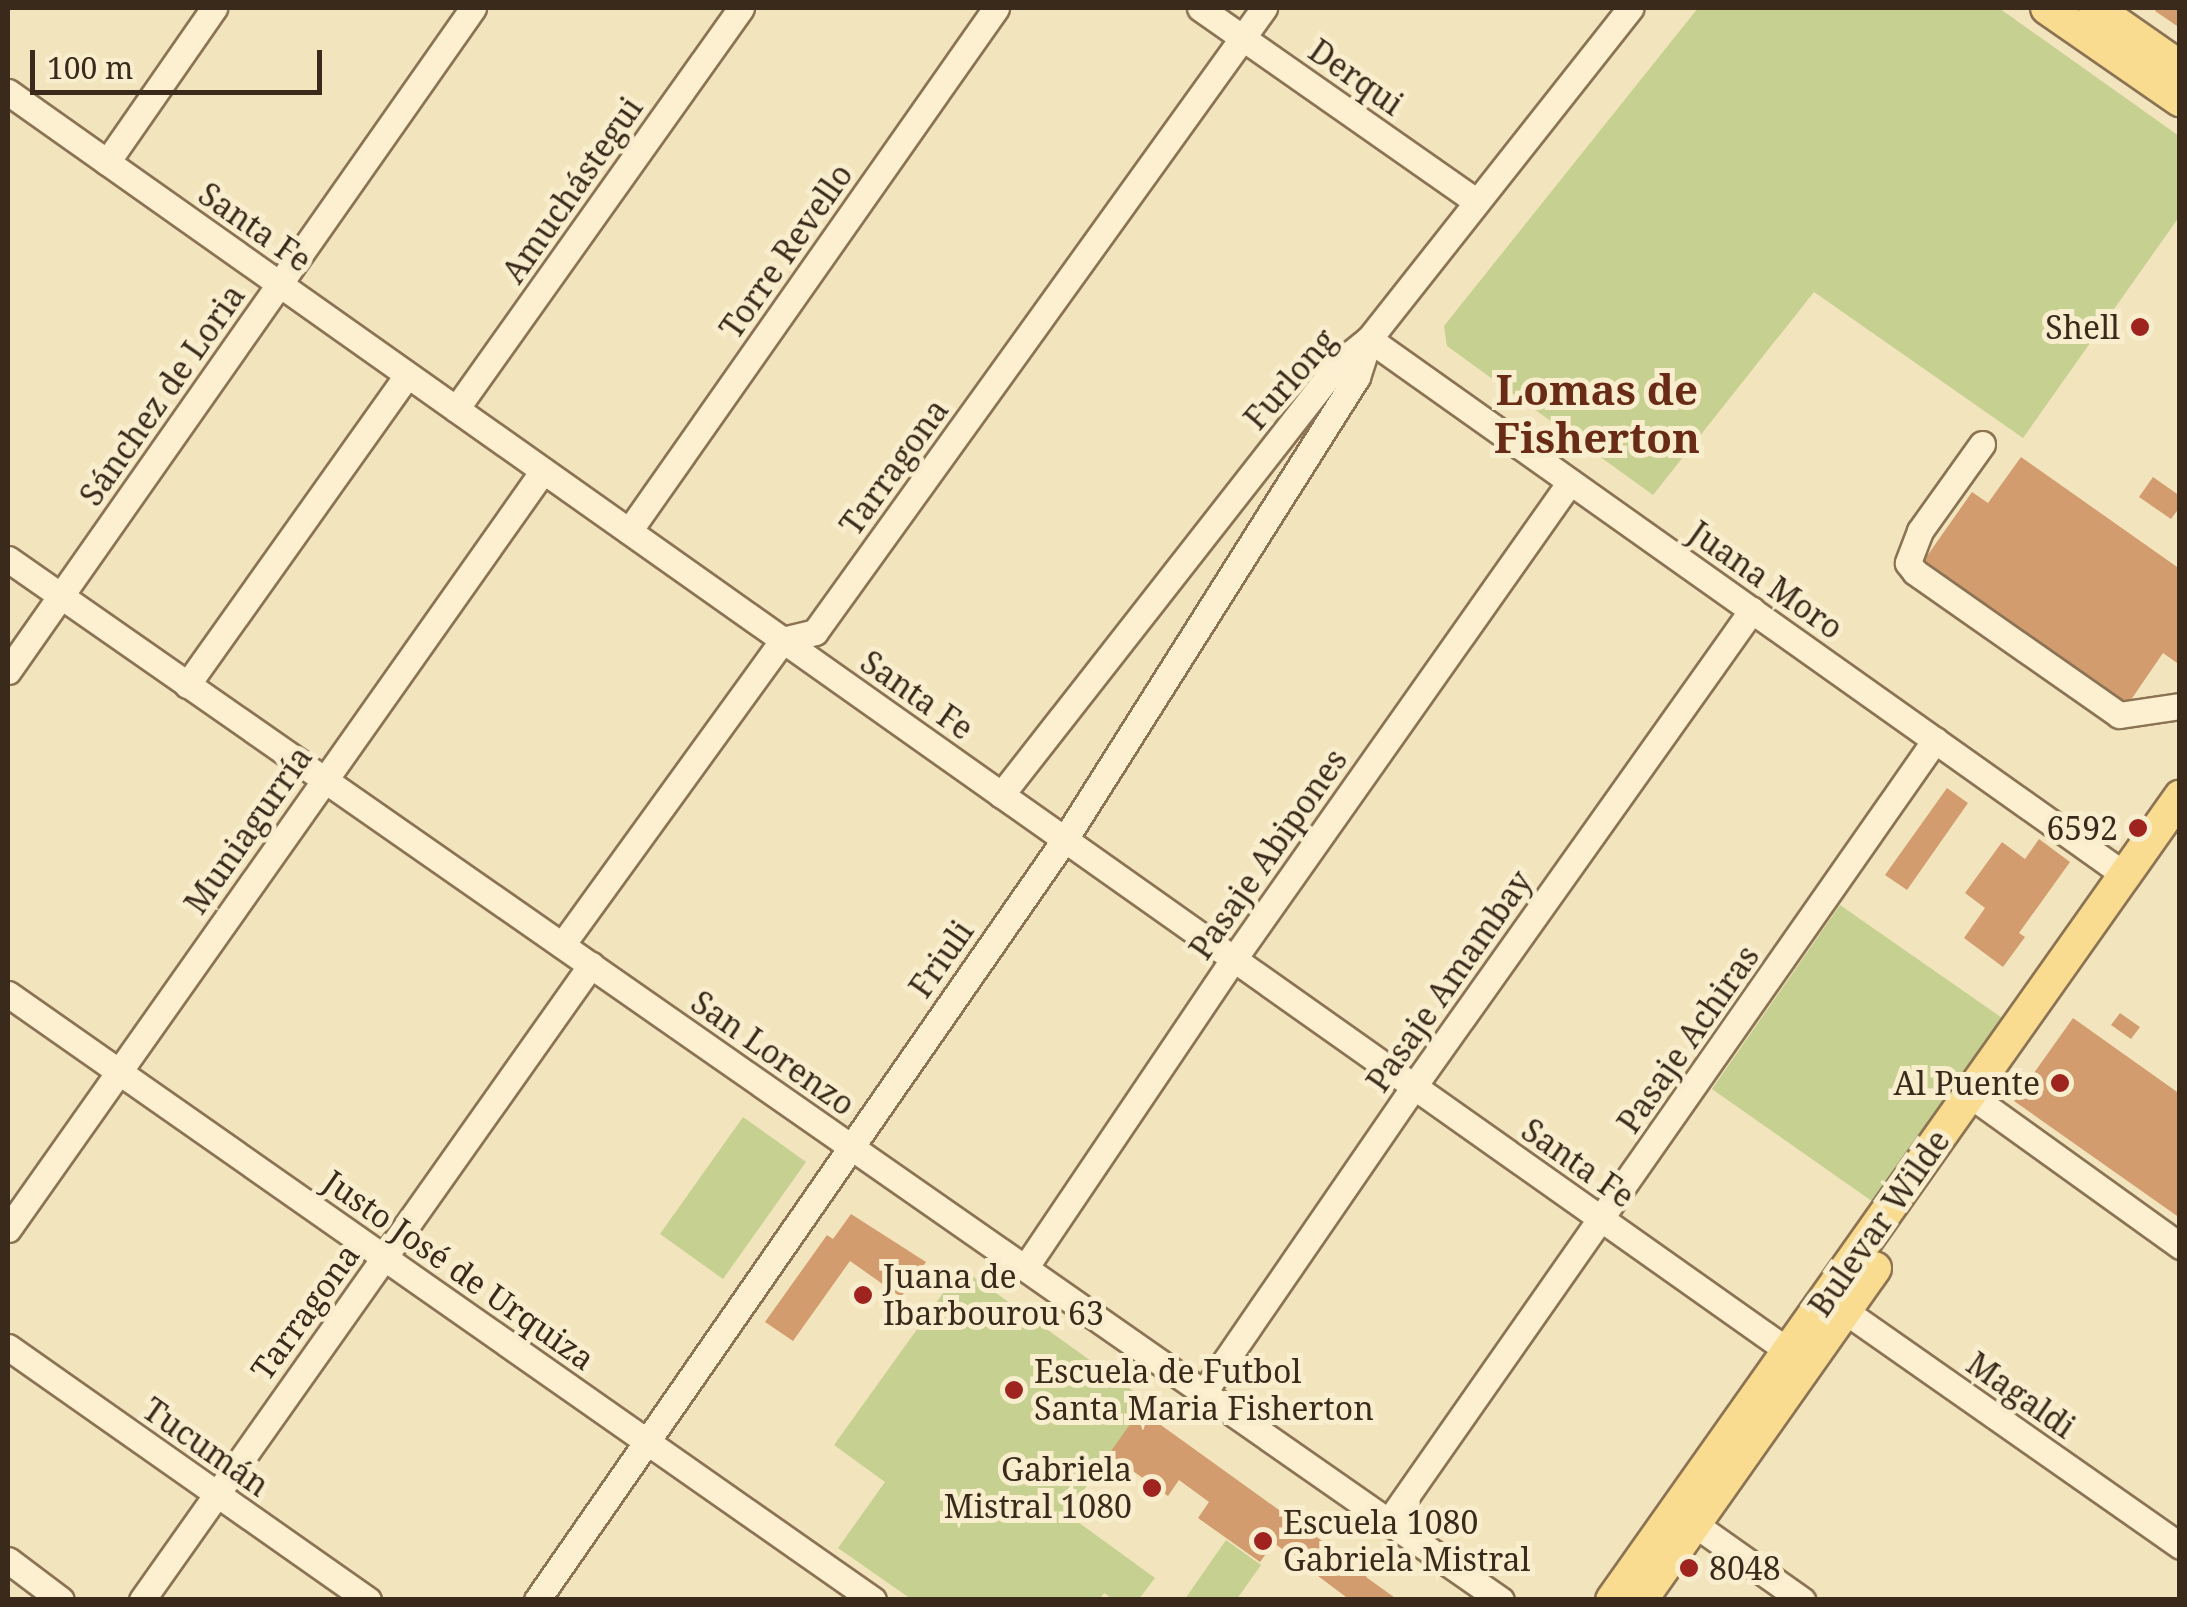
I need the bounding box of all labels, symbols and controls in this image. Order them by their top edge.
scale bar [35,30,328,92]
street label: Derqui [1302,31,1410,123]
text: 100 m [47,47,133,88]
street label: Amuchástegui [494,90,650,290]
street label: Torre Revello [712,156,860,346]
street label: Santa Fe [191,174,319,280]
street label: Sánchez de Loria [71,277,253,513]
place label: Shell [2045,308,2120,346]
marker: Shell [2129,316,2151,338]
street label: Furlong [1236,321,1344,437]
district label: Lomas de Fisherton [1494,364,1700,462]
street label: Tarragona [832,392,956,542]
street label: Juana Moro [1682,513,1850,647]
street label: Santa Fe [853,642,981,748]
street label: Muniagurría [176,739,320,921]
street label: Pasaje Abipones [1181,742,1355,966]
place label: 6592 [2046,809,2118,847]
marker: 6592 [2127,817,2149,839]
street label: Pasaje Amambay [1358,863,1540,1099]
street label: Friuli [901,913,981,1005]
street label: Pasaje Achiras [1609,938,1767,1140]
street label: San Lorenzo [684,983,862,1123]
place label: Al Puente [1893,1064,2040,1102]
marker: Al Puente [2049,1072,2071,1094]
street label: Santa Fe [1514,1110,1642,1216]
street label: Bulevar Wilde [1801,1122,1957,1324]
street label: Justo José de Urquiza [316,1162,602,1378]
street label: Tarragona [243,1237,367,1387]
place label: Juana de Ibarbourou 63 [883,1258,1104,1333]
marker: Juana de Ibarbourou 63 [852,1284,874,1306]
street label: Magaldi [1960,1344,2082,1446]
place label: Escuela de Futbol Santa Maria Fisherton [1034,1353,1374,1428]
marker: Escuela de Futbol Santa Maria Fisherton [1003,1379,1025,1401]
street label: Tucumán [136,1390,276,1504]
place label: Gabriela Mistral 1080 [944,1451,1132,1526]
marker: Gabriela Mistral 1080 [1141,1477,1163,1499]
place label: Escuela 1080 Gabriela Mistral [1283,1504,1531,1579]
marker: Escuela 1080 Gabriela Mistral [1252,1530,1274,1552]
place label: 8048 [1709,1549,1781,1587]
marker: 8048 [1678,1557,1700,1579]

